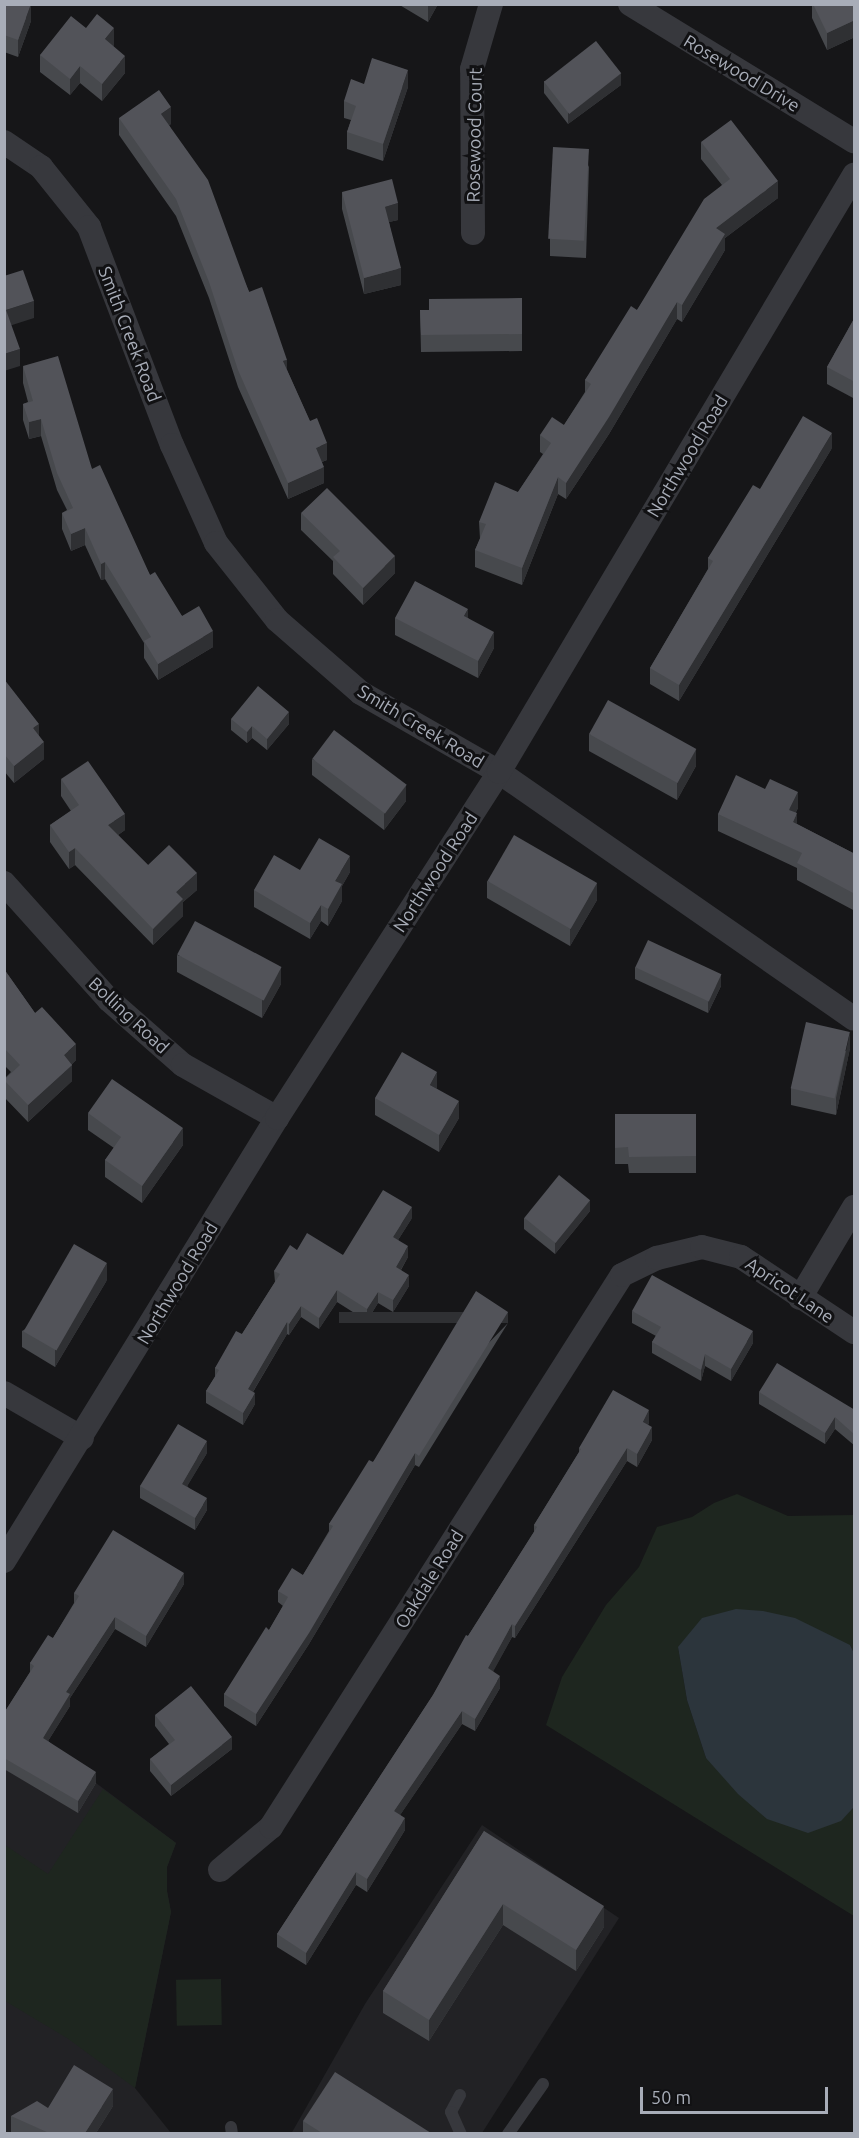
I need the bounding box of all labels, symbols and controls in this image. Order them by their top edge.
street label: Rosewood Drive [680,30,804,116]
street label: Rosewood Court [462,67,486,203]
street label: Smith Creek Road [94,263,166,405]
street label: Northwood Road [642,391,732,521]
street label: Smith Creek Road [354,680,488,772]
street label: Northwood Road [388,808,482,936]
street label: Bolling Road [84,972,174,1058]
street label: Northwood Road [132,1218,222,1348]
street label: Apricot Lane [742,1252,838,1328]
street label: Oakdale Road [390,1526,468,1632]
scale bar [643,2075,830,2113]
text: 50 m [651,2087,691,2107]

